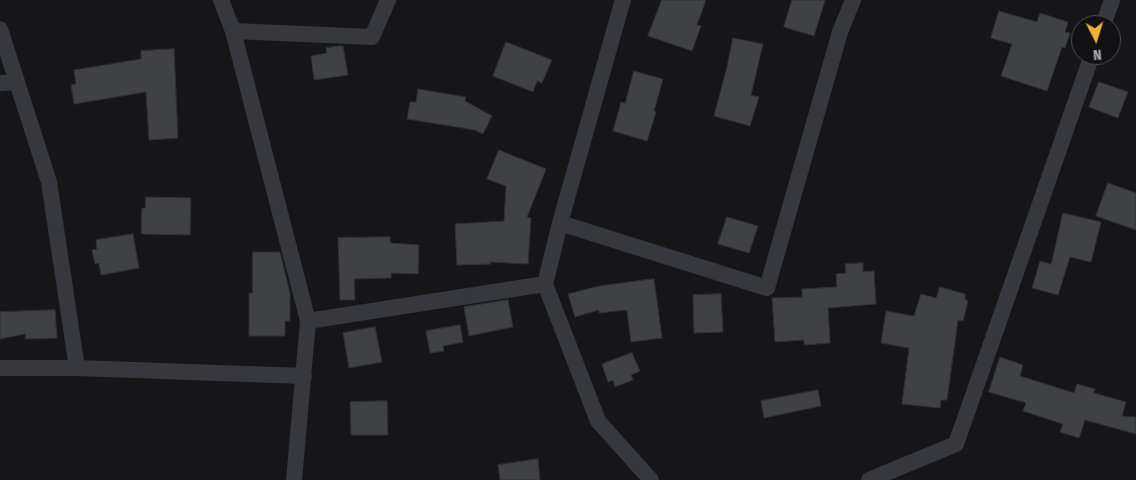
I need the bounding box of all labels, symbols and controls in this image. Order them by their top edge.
north arrow [1071,15,1121,65]
text: N [1092,46,1102,63]

